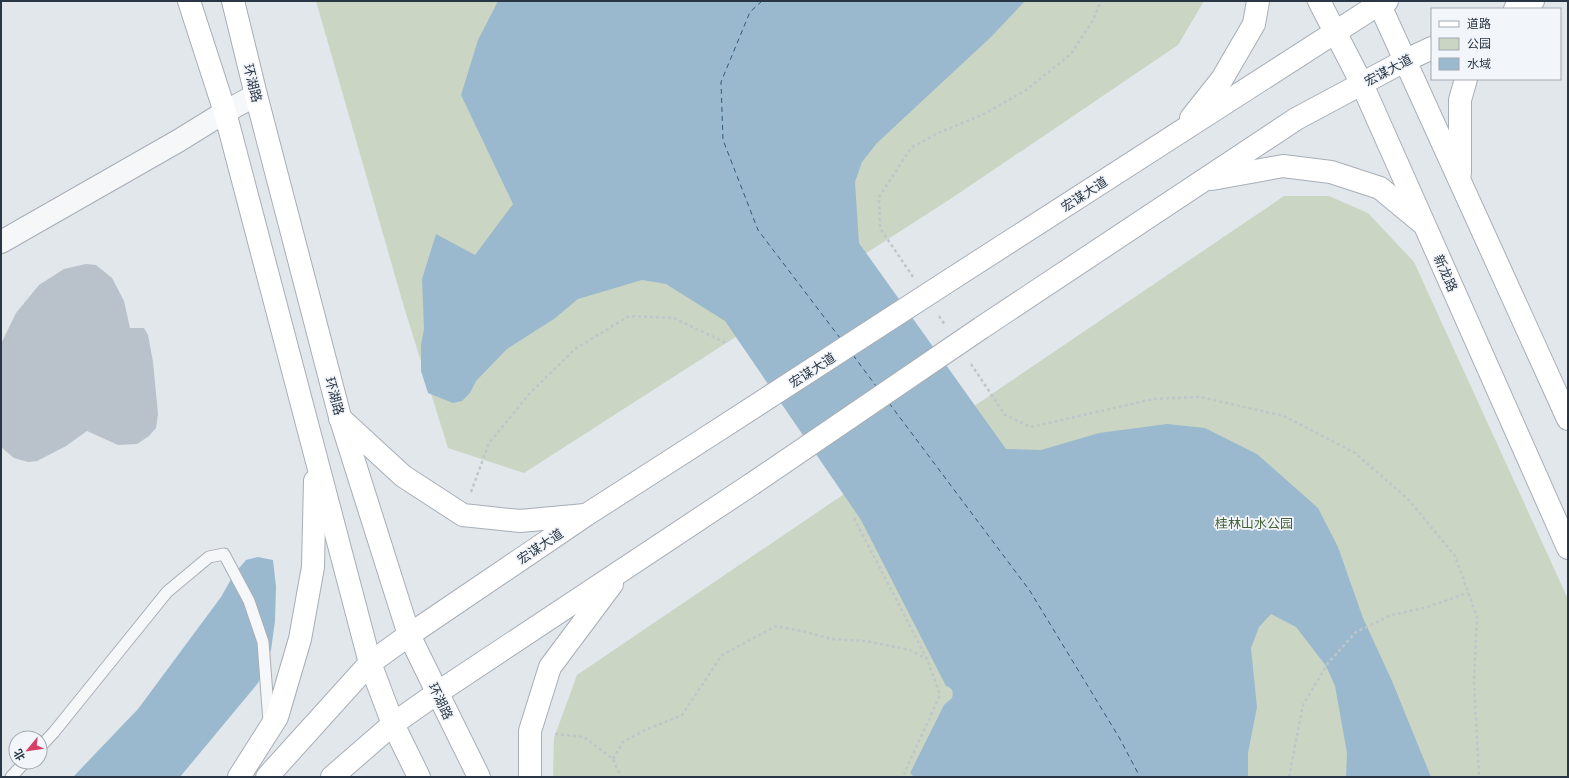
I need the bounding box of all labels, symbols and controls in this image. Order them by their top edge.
legend [1431,8,1561,80]
text: 道路 [1467,17,1491,31]
text: 公园 [1467,37,1491,51]
street label: 宏谋大道 [1362,52,1415,89]
text: 水域 [1467,57,1491,71]
street label: 环湖路 [241,62,265,104]
street label: 宏谋大道 [1058,174,1110,215]
street label: 新龙路 [1431,252,1460,294]
street label: 宏谋大道 [786,350,838,391]
street label: 环湖路 [322,375,347,417]
park label: 桂林山水公园 [1215,516,1293,531]
street label: 宏谋大道 [515,526,566,567]
street label: 环湖路 [425,680,456,722]
north arrow [8,730,48,770]
text: 北 [11,747,27,763]

